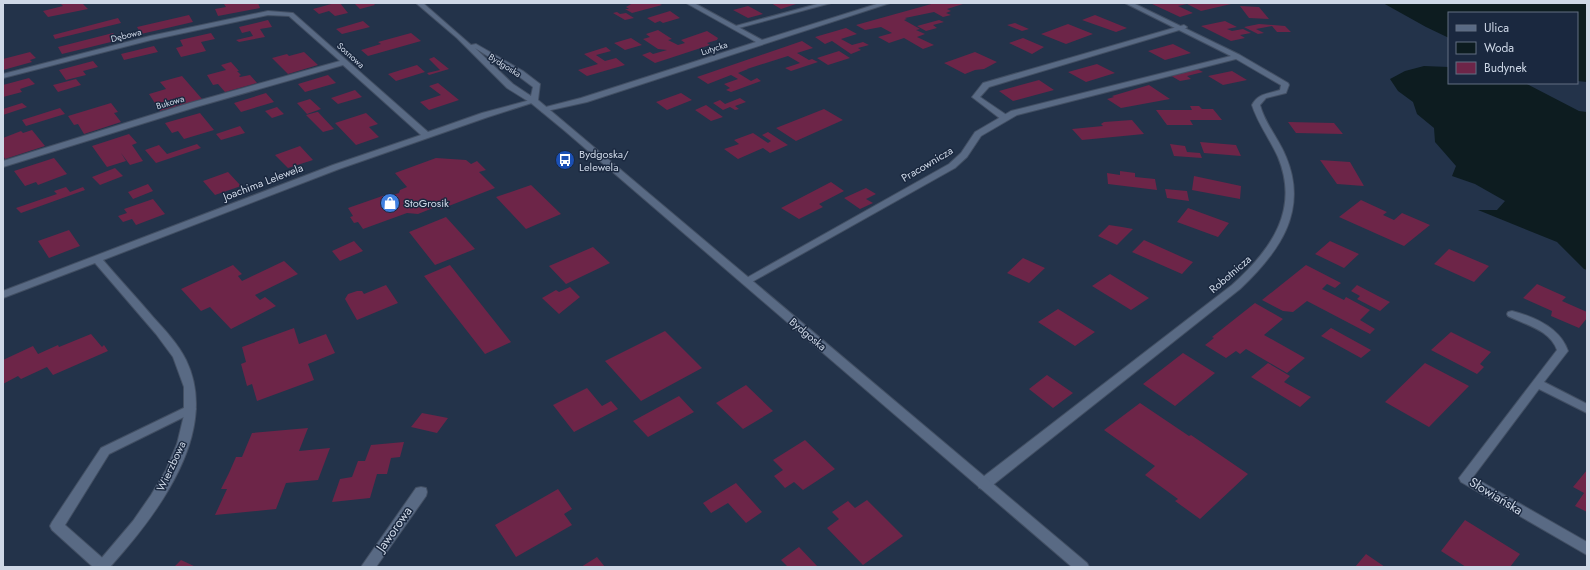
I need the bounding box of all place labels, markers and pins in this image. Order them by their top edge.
place label: Bydgoska/ Lelewela [579,146,629,175]
bus stop icon: Bydgoska/ Lelewela [554,149,576,171]
shop icon: StoGrosik [379,192,401,214]
place label: StoGrosik [404,195,449,211]

